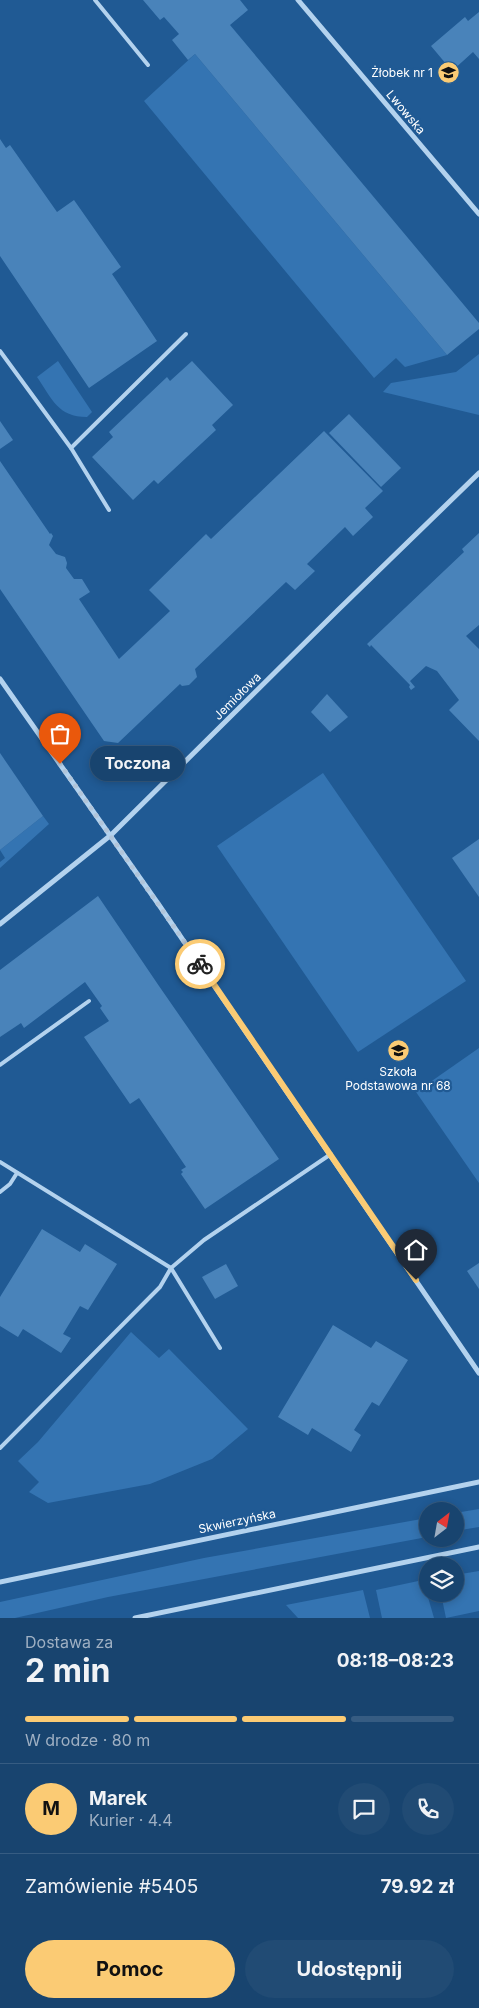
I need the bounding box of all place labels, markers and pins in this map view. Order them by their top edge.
school or university icon: Żłobek nr 1 [437,60,461,84]
place label: Żłobek nr 1 [371,65,433,80]
pin [39,713,81,764]
callout: Toczona [90,746,185,782]
school or university icon: Szkoła Podstawowa nr 68 [386,1038,410,1062]
place label: Szkoła Podstawowa nr 68 [345,1064,451,1093]
pin [395,1229,437,1280]

